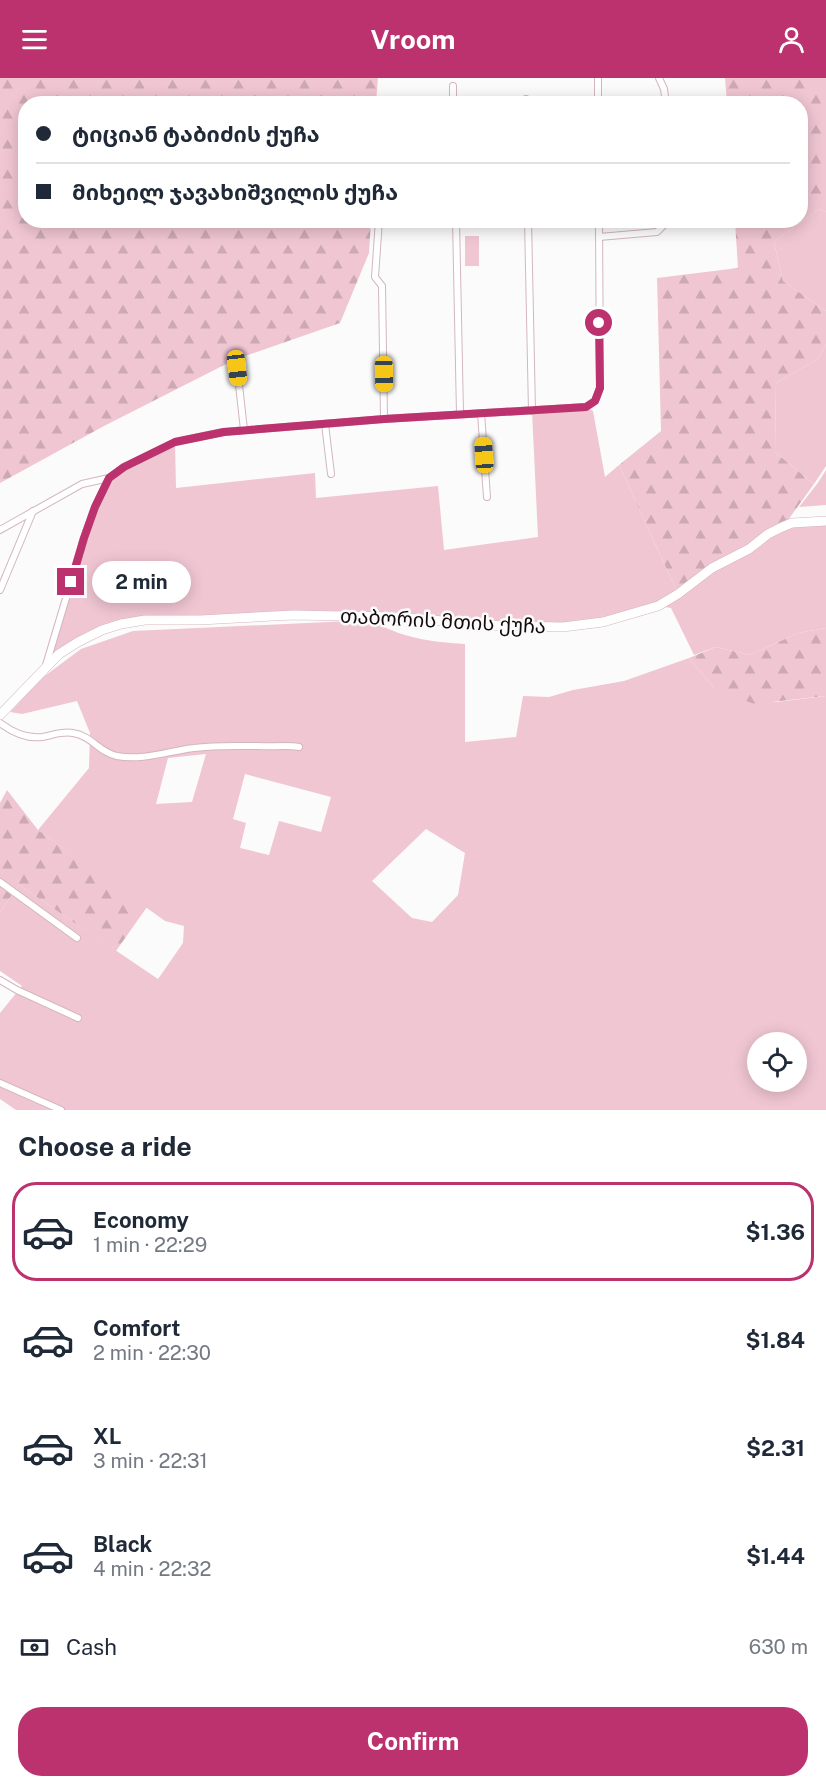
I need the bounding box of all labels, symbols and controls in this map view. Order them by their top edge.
icon: menu [18,23,51,56]
text: Vroom [371,23,455,55]
icon: person [775,23,808,56]
text: ტიციან ტაბიძის ქუჩა [72,121,320,147]
text: მიხეილ ჯავახიშვილის ქუჩა [72,179,398,205]
route start [585,309,612,336]
car [226,349,248,387]
car [375,356,393,392]
car [474,436,494,474]
callout: 2 min [92,561,191,603]
route end [57,568,84,595]
text: 2 min [115,570,168,594]
street label: თაბორის მთის ქუჩა [339,604,547,638]
map controls [747,1032,807,1092]
button: locate [747,1032,807,1092]
text: Choose a ride [18,1130,192,1162]
icon: car [21,1205,75,1259]
text: Economy [93,1207,189,1233]
text: $1.36 [746,1219,805,1245]
text: 1 min · 22:29 [93,1233,207,1257]
icon: car [21,1313,75,1367]
text: Comfort [93,1315,180,1341]
text: $1.84 [746,1327,805,1353]
text: 2 min · 22:30 [93,1341,211,1365]
icon: car [21,1421,75,1475]
text: XL [93,1423,121,1449]
text: $2.31 [746,1435,805,1461]
text: 3 min · 22:31 [93,1449,208,1473]
icon: car [21,1529,75,1583]
text: Black [93,1531,152,1557]
text: $1.44 [746,1543,805,1569]
text: 4 min · 22:32 [93,1557,211,1581]
icon: cash [18,1631,51,1664]
text: Cash [66,1634,117,1660]
text: 630 m [749,1635,808,1659]
button: Confirm [18,1707,808,1776]

